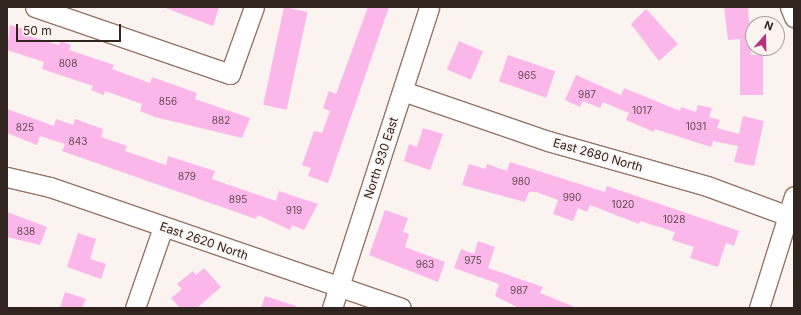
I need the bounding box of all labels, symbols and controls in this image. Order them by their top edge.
scale bar [18,16,123,42]
north arrow [745,16,785,56]
text: N [762,18,775,34]
text: 50 m [23,23,52,38]
house number: 808 [59,58,77,70]
house number: 965 [518,70,536,82]
house number: 987 [578,89,596,101]
house number: 856 [159,96,177,108]
house number: 1017 [632,105,652,117]
house number: 882 [212,115,230,127]
street label: North 930 East [361,115,401,201]
house number: 1031 [686,121,706,133]
house number: 825 [16,122,34,134]
street label: East 2680 North [551,135,645,175]
house number: 843 [69,136,87,148]
house number: 879 [178,171,196,183]
house number: 980 [512,176,530,188]
house number: 990 [563,192,581,204]
house number: 895 [229,194,247,206]
house number: 1020 [612,199,634,211]
house number: 919 [286,205,302,217]
house number: 1028 [663,214,685,226]
street label: East 2620 North [158,219,250,263]
house number: 838 [17,226,35,238]
house number: 975 [464,255,482,267]
house number: 963 [416,259,434,271]
house number: 987 [510,285,528,297]

